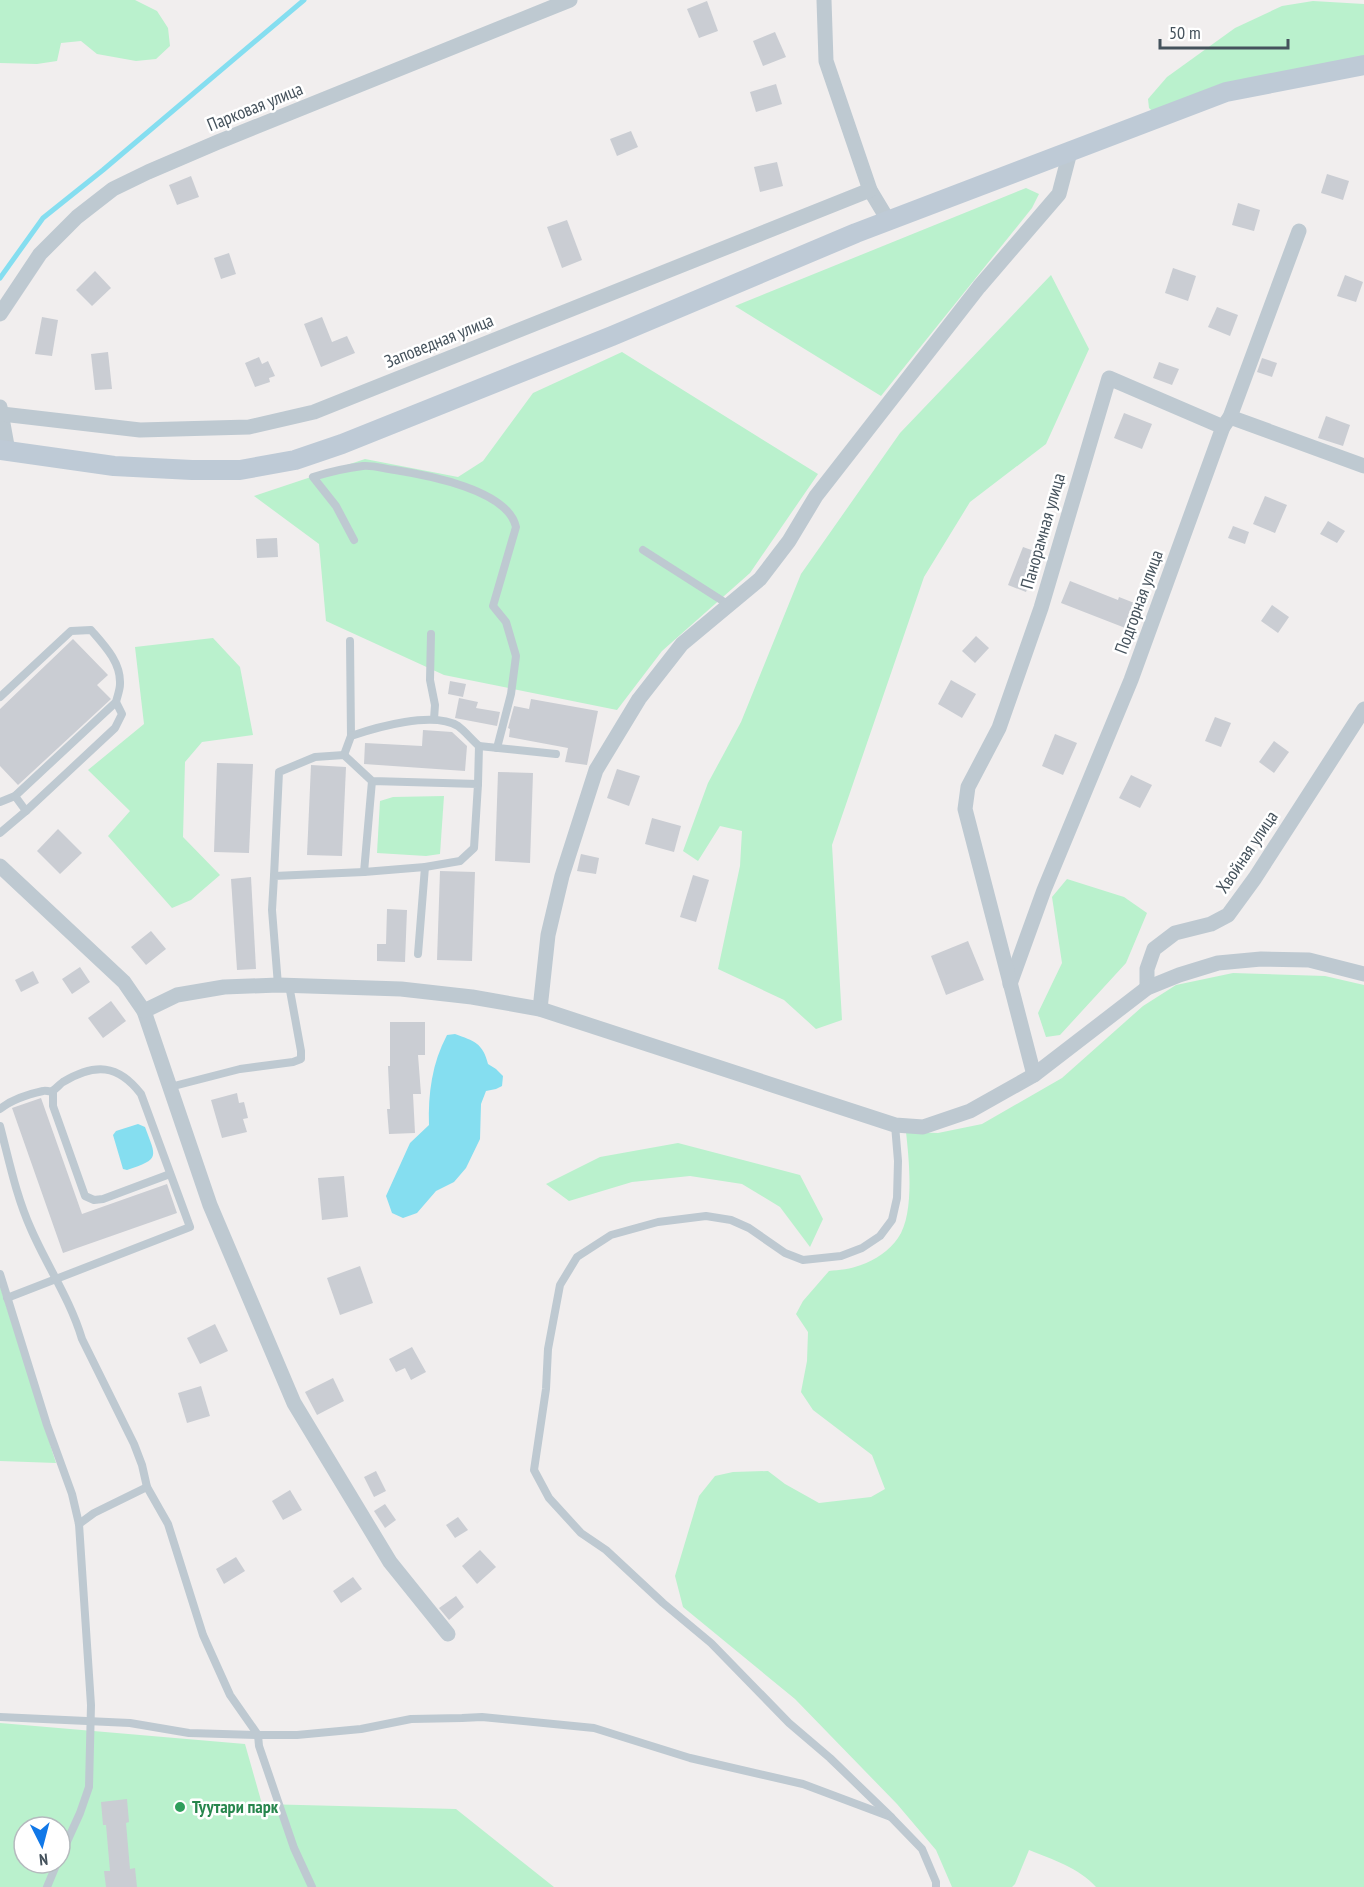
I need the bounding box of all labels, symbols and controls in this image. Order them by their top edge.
scale bar [1160,12,1288,50]
text: 50 m [1169,21,1201,44]
street label: Парковая улица [204,77,306,136]
street label: Заповедная улица [381,308,497,373]
street label: Панорамная улица [1015,470,1070,591]
street label: Подгорная улица [1109,547,1168,657]
street label: Хвойная улица [1211,806,1283,897]
place label: Туутари парк [192,1795,279,1818]
marker: Туутари парк [173,1800,187,1814]
north arrow [12,1815,72,1875]
text: N [38,1850,49,1870]

